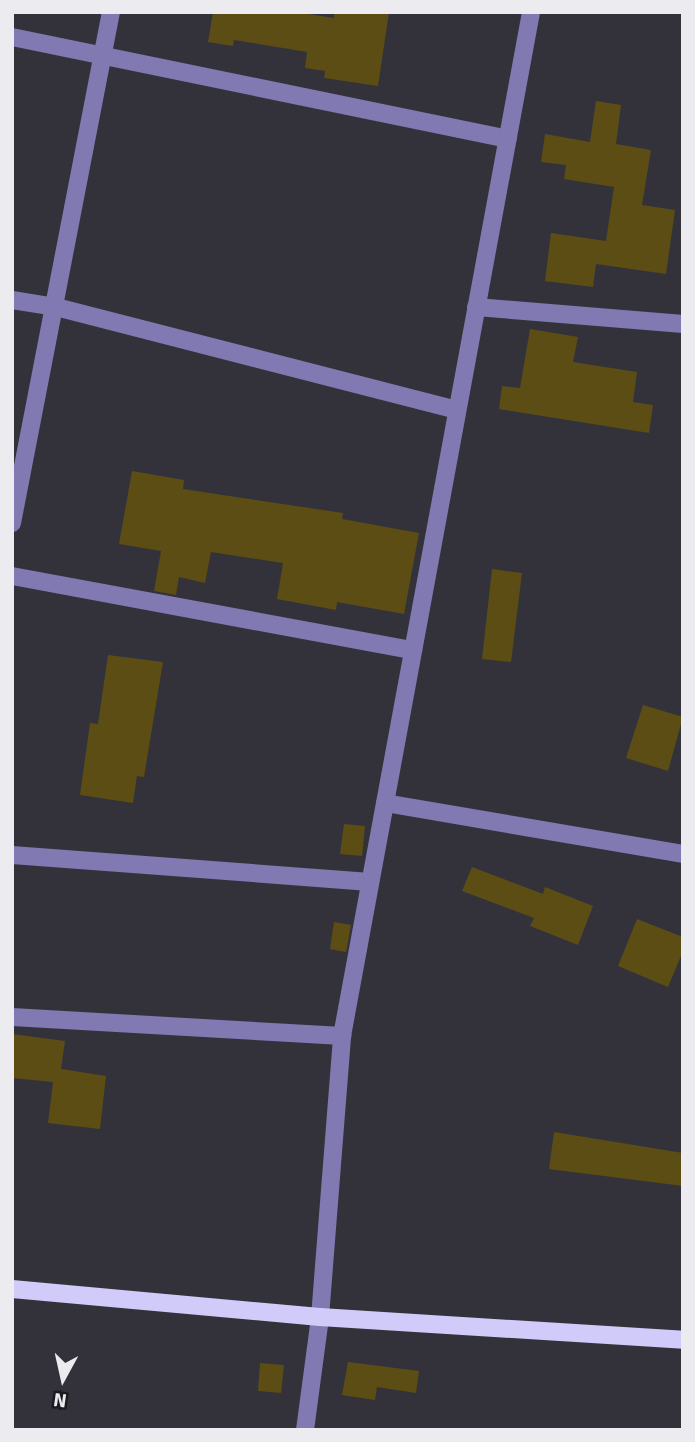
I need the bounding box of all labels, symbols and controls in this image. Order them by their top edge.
north arrow [28,1344,98,1414]
text: N [52,1387,68,1413]

